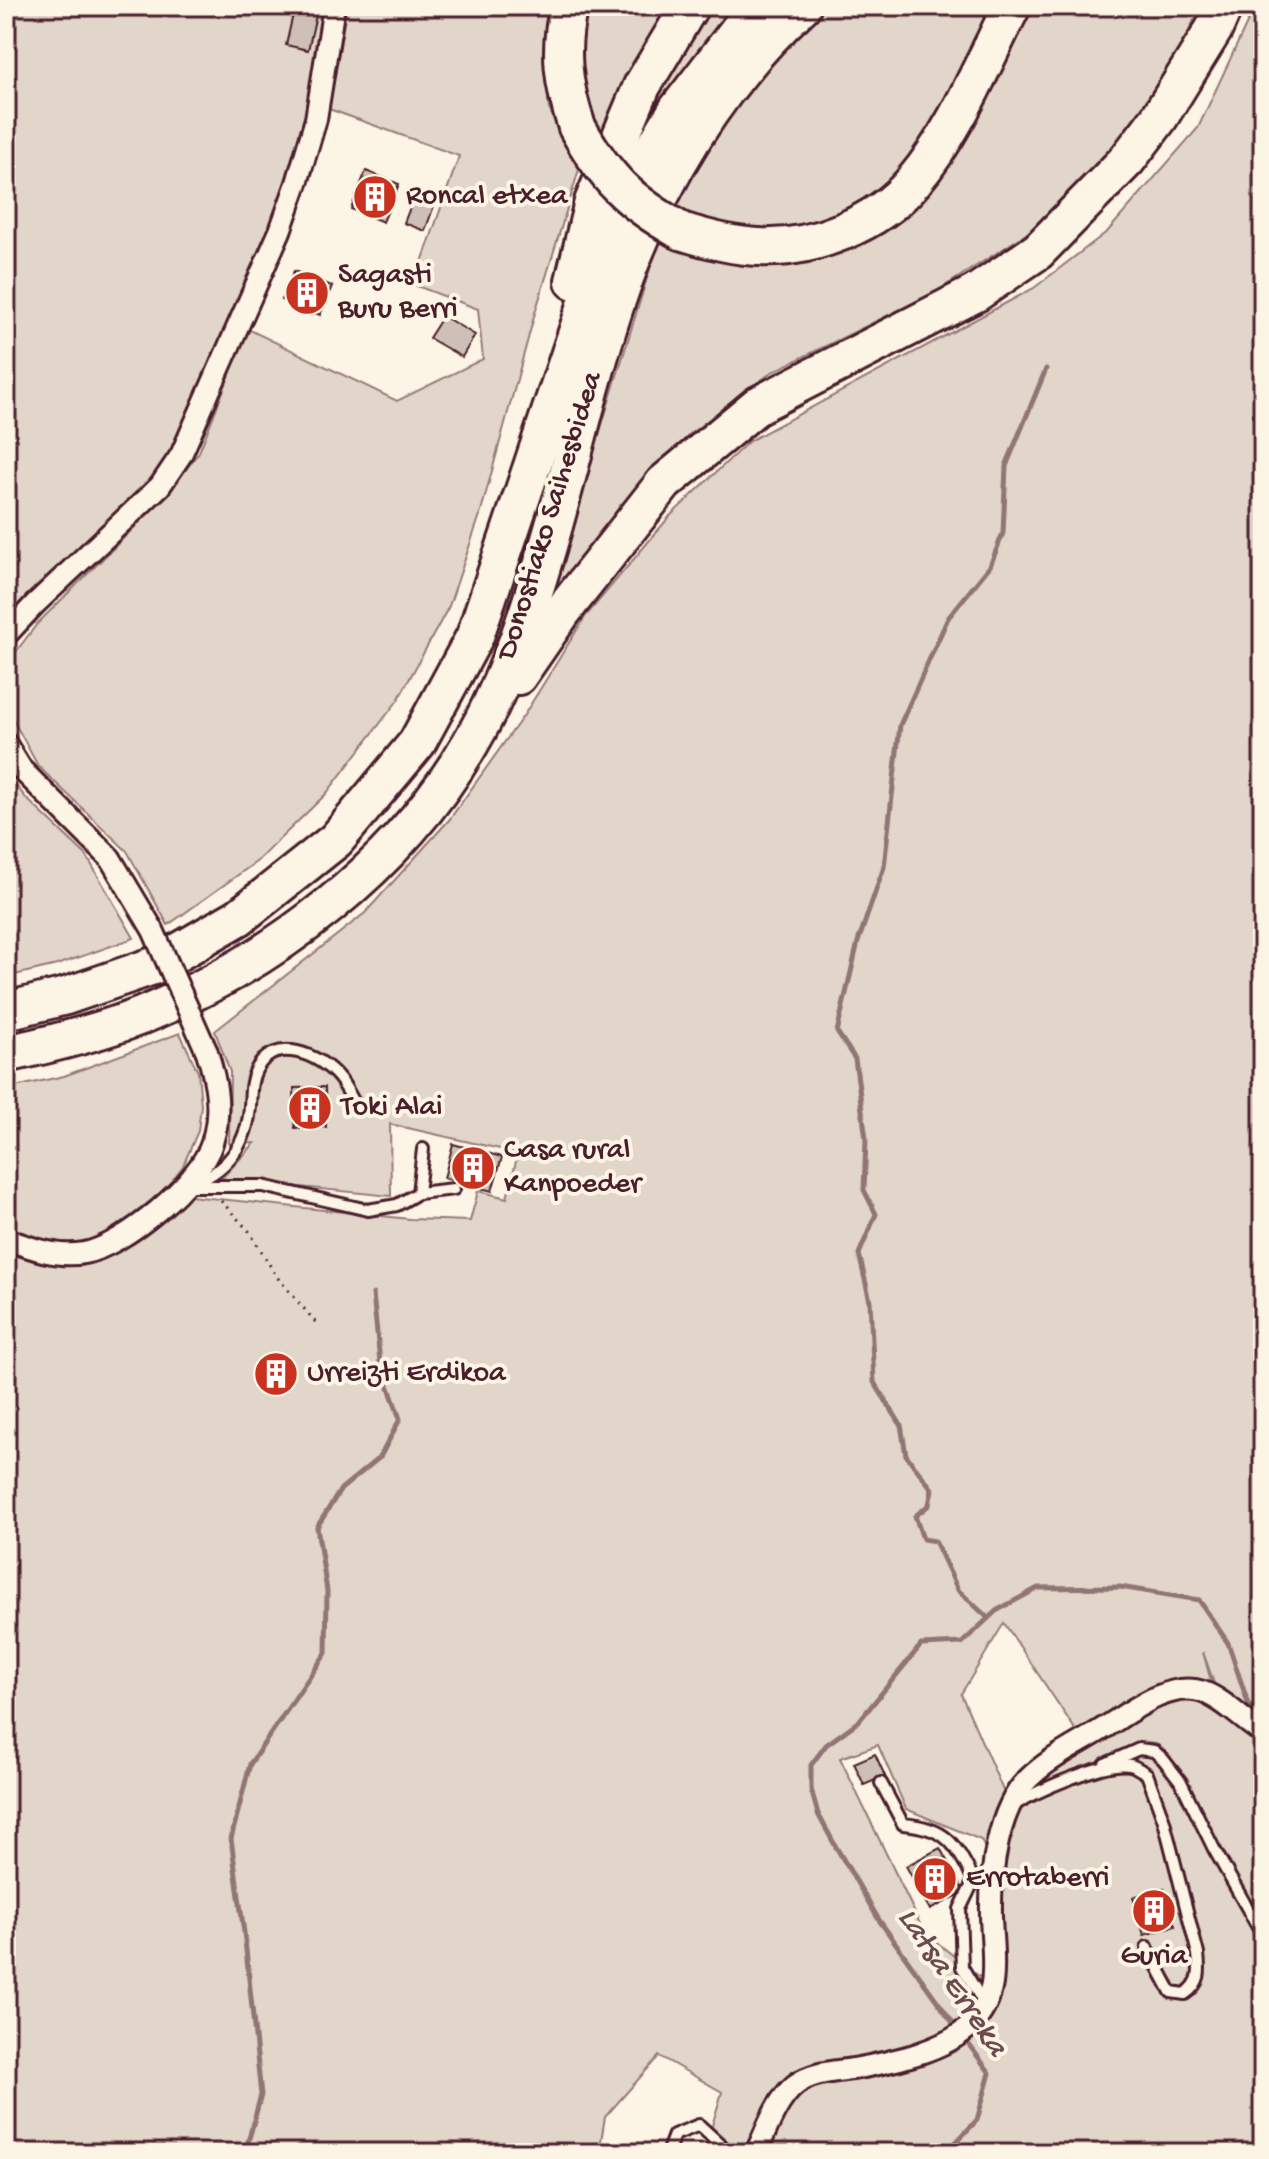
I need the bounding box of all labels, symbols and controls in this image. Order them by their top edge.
building icon: Roncal etxea [351,173,399,221]
place label: Roncal etxea [406,180,569,215]
place label: Sagasti Buru Berri [337,259,458,328]
building icon: Sagasti Buru Berri [283,269,331,317]
street label: Donostiako Saihesbidea [490,367,612,666]
building icon: Toki Alai [286,1084,334,1132]
place label: Toki Alai [339,1091,443,1126]
place label: Casa rural Kanpoeder [504,1134,643,1203]
building icon: Casa rural Kanpoeder [449,1144,497,1192]
building icon: Urreizti Erdikoa [252,1350,300,1398]
place label: Urreizti Erdikoa [307,1357,507,1392]
building icon: Errotaberri [911,1855,959,1903]
place label: Errotaberri [966,1862,1109,1897]
building icon: Guria [1130,1887,1178,1935]
water label: Latsa Erreka [887,1902,1016,2066]
place label: Guria [1121,1940,1189,1975]

